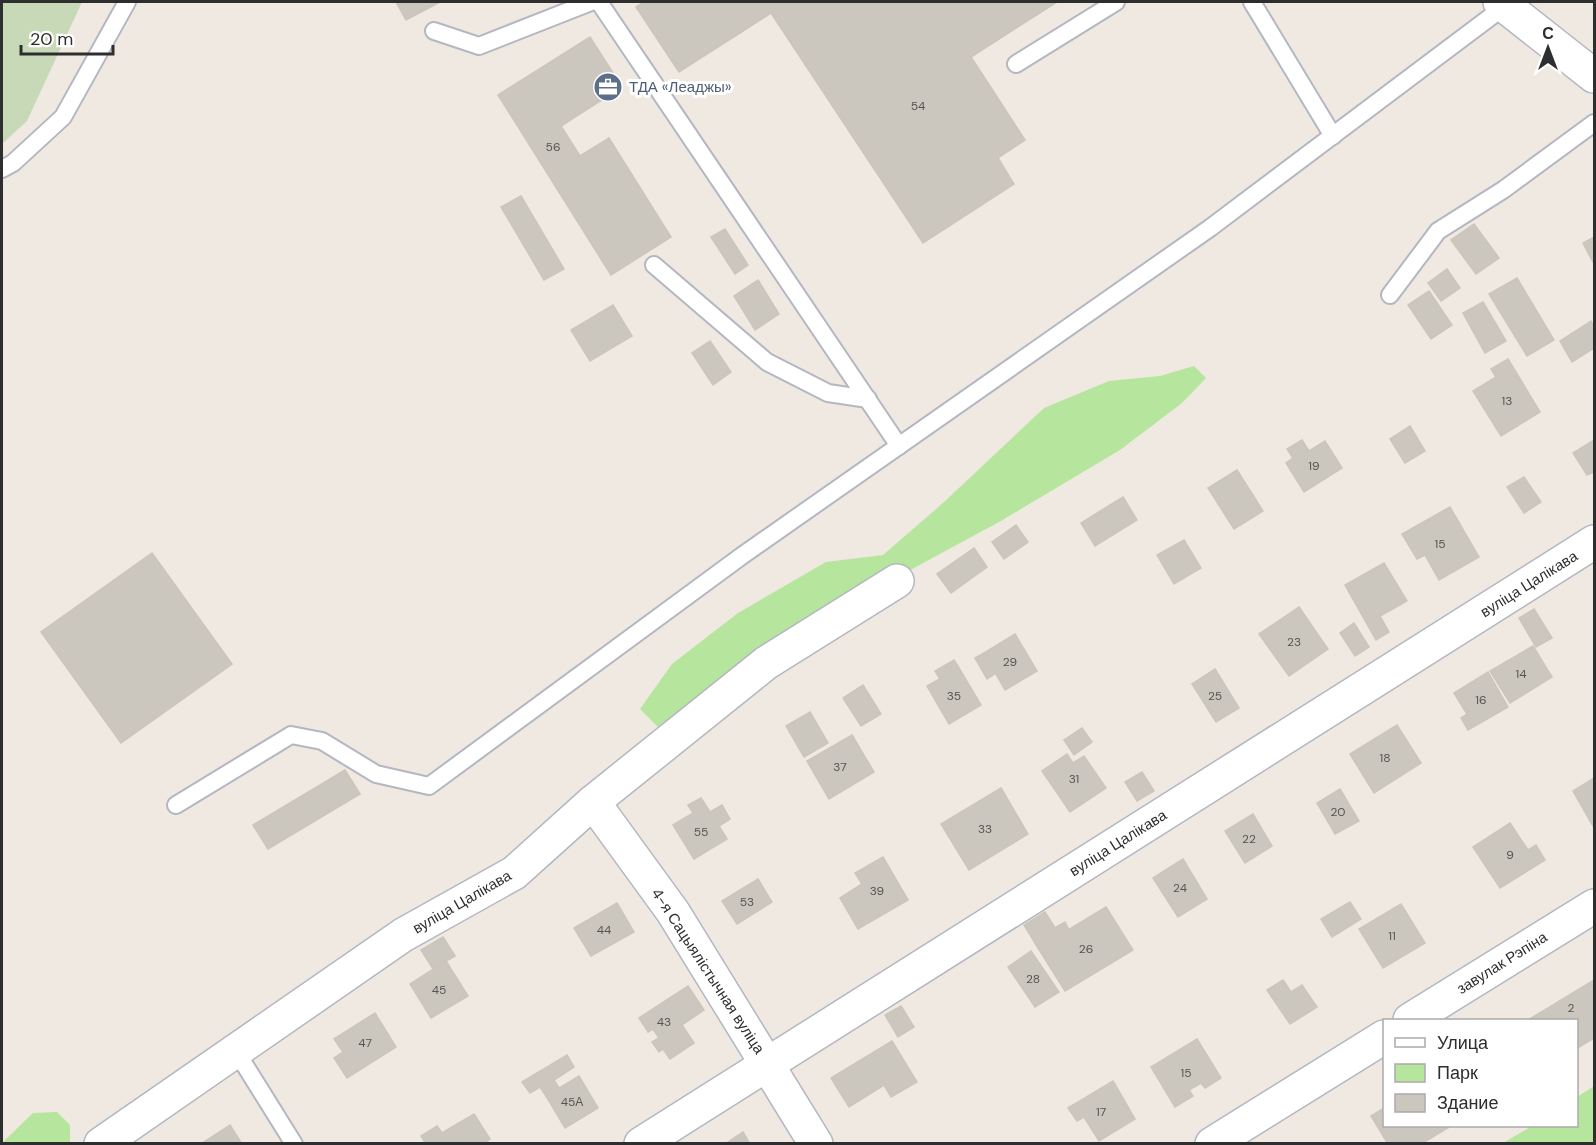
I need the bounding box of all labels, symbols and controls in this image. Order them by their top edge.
scale bar [21,18,112,56]
north arrow [1518,18,1578,78]
text: С [1542,23,1554,44]
text: 20 m [30,27,73,51]
office icon: ТДА «Леаджы» [592,71,624,103]
place label: ТДА «Леаджы» [629,77,732,97]
house number: 54 [911,98,925,114]
house number: 56 [546,139,560,155]
house number: 13 [1502,393,1512,409]
house number: 19 [1308,458,1320,474]
house number: 15 [1434,536,1446,552]
street label: вуліца Цалікава [1477,546,1582,622]
house number: 23 [1287,634,1301,650]
house number: 29 [1003,654,1017,670]
house number: 14 [1515,666,1527,682]
house number: 35 [947,688,961,704]
house number: 25 [1208,688,1222,704]
house number: 16 [1475,692,1487,708]
house number: 18 [1379,750,1391,766]
house number: 37 [833,759,847,775]
house number: 31 [1069,771,1079,787]
house number: 20 [1330,804,1346,820]
street label: вуліца Цалікава [1066,805,1171,881]
house number: 33 [978,821,992,837]
house number: 55 [694,824,708,840]
house number: 22 [1242,831,1256,847]
house number: 9 [1506,847,1514,863]
street label: вуліца Цалікава [409,865,516,938]
house number: 24 [1173,880,1187,896]
house number: 39 [870,883,884,899]
street label: 4-я Сацыялістычная вуліца [647,884,770,1058]
house number: 53 [740,894,754,910]
house number: 44 [597,922,611,938]
street label: завулак Рэпіна [1453,927,1552,999]
house number: 11 [1388,928,1396,944]
house number: 26 [1079,941,1093,957]
house number: 28 [1026,971,1040,987]
house number: 45 [432,982,446,998]
house number: 2 [1568,1000,1575,1016]
house number: 43 [657,1014,671,1030]
legend [1383,1019,1578,1127]
text: Улица [1437,1031,1489,1055]
house number: 47 [358,1035,372,1051]
text: Парк [1437,1061,1478,1085]
house number: 15 [1180,1065,1192,1081]
text: Здание [1437,1091,1498,1115]
house number: 45А [561,1094,583,1110]
house number: 17 [1096,1104,1106,1120]

